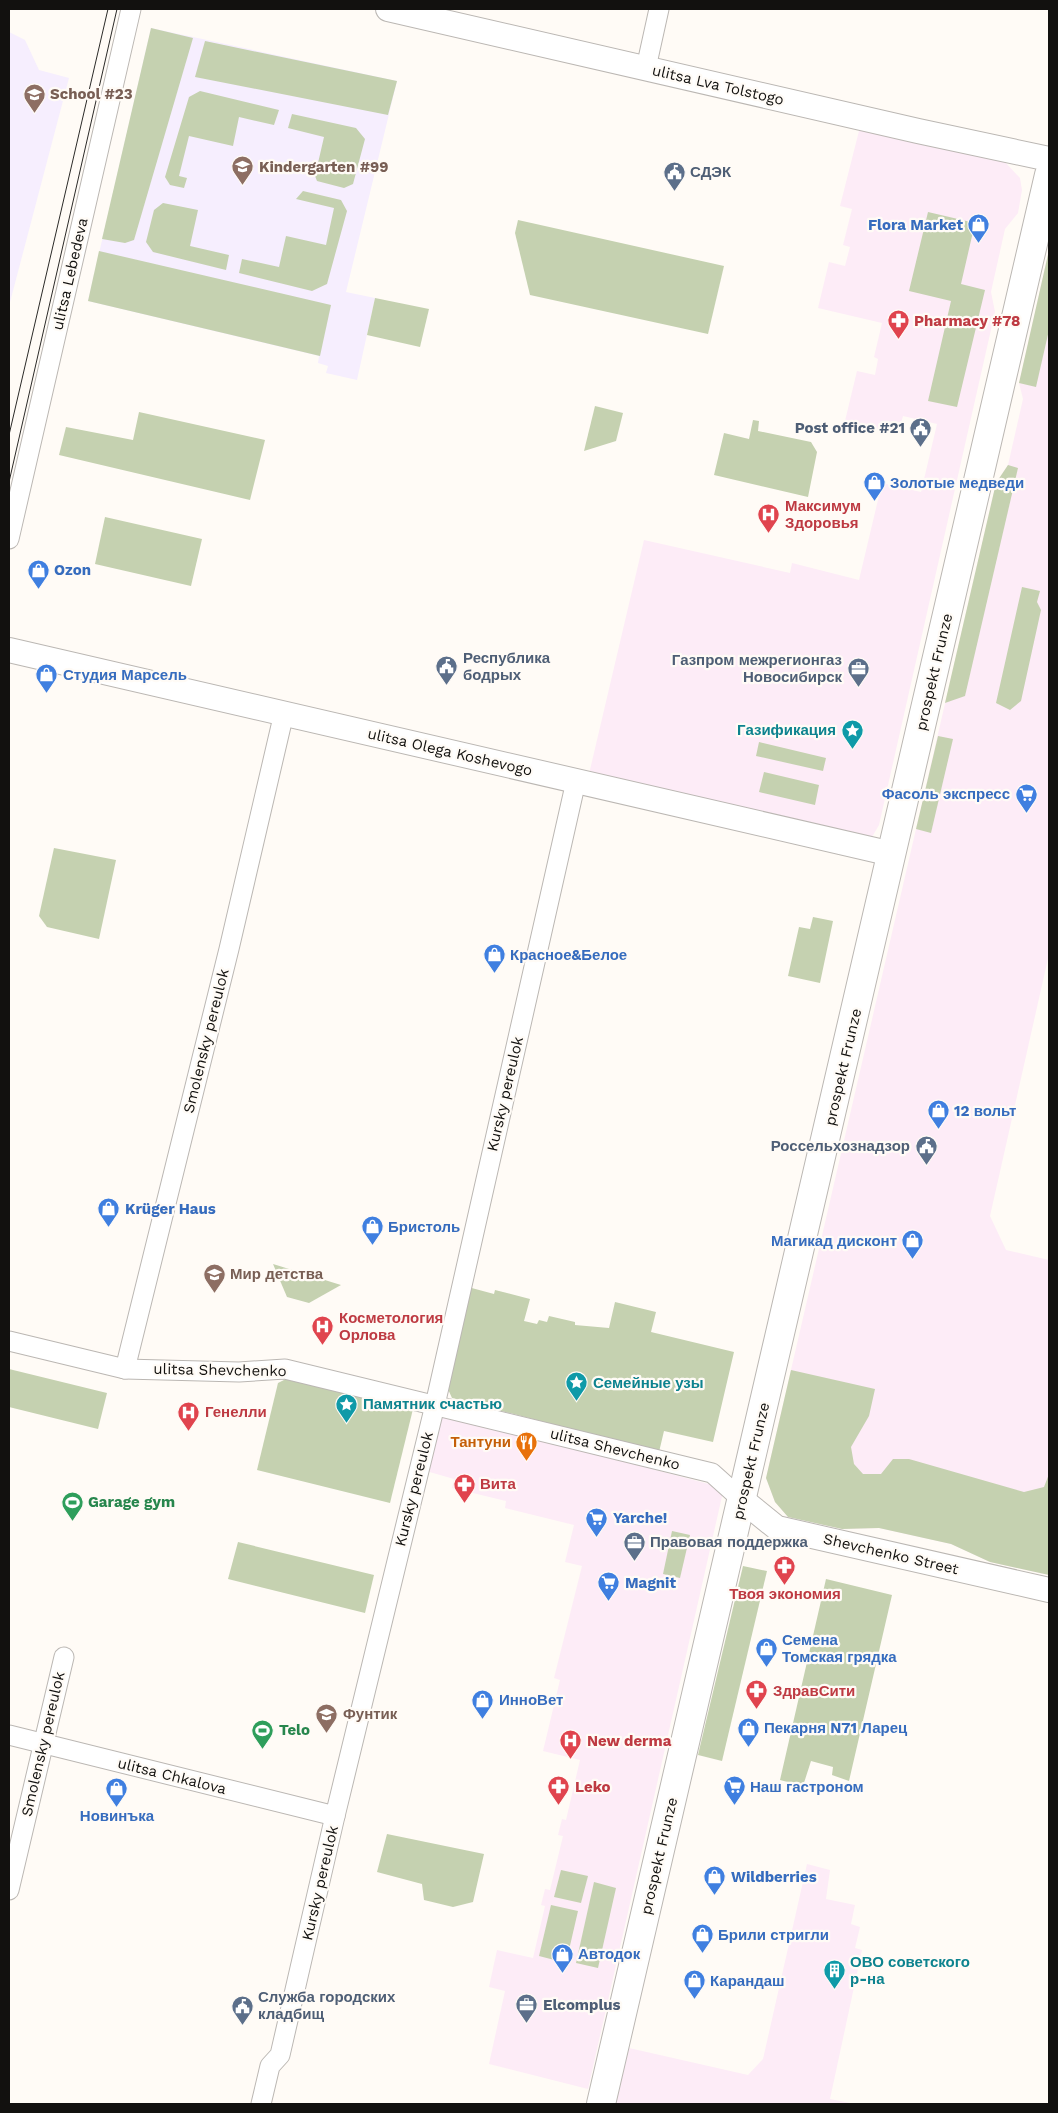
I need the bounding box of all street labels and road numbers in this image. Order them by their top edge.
street label: ulitsa Lva Tolstogo [650,61,786,109]
street label: ulitsa Lebedeva [48,216,92,332]
street label: prospekt Frunze [912,612,956,732]
street label: ulitsa Olega Koshevogo [366,724,534,780]
street label: Smolensky pereulok [179,966,233,1115]
street label: prospekt Frunze [821,1007,865,1127]
street label: Kursky pereulok [483,1034,527,1153]
street label: ulitsa Shevchenko [153,1360,287,1380]
street label: prospekt Frunze [729,1401,773,1521]
street label: ulitsa Shevchenko [548,1424,682,1474]
street label: Kursky pereulok [391,1429,437,1548]
street label: Shevchenko Street [822,1530,961,1578]
street label: Smolensky pereulok [18,1669,69,1818]
street label: ulitsa Chkalova [116,1754,229,1798]
street label: prospekt Frunze [637,1796,681,1916]
street label: Kursky pereulok [298,1823,342,1942]

